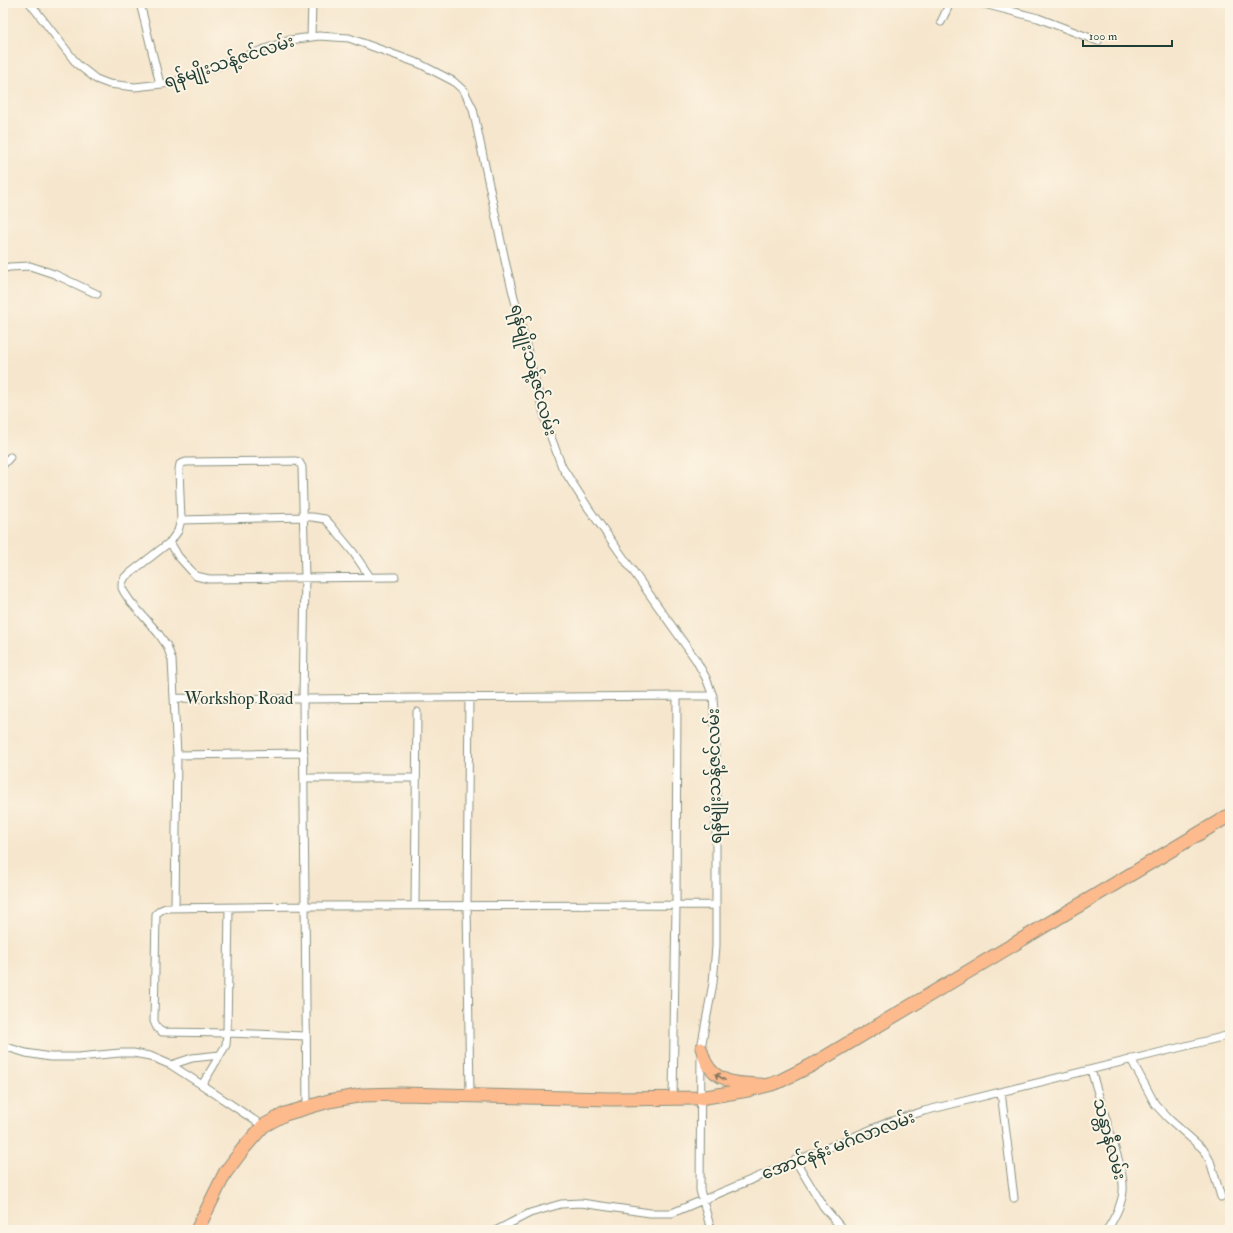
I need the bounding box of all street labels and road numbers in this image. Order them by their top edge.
street label: ရန်မျိုးသန့်ဇင်လမ်း [161,30,298,95]
street label: ရန်မျိုးသန့်ဇင်လမ်း [503,302,562,439]
street label: Workshop Road [184,688,294,710]
street label: ရန်မျိုးသန့်ဇင်လမ်း [702,708,729,844]
street label: သန္တာနီလမ်း [1086,1096,1131,1183]
street label: အောင်နန်း မင်္ဂလာလမ်း [758,1106,919,1187]

